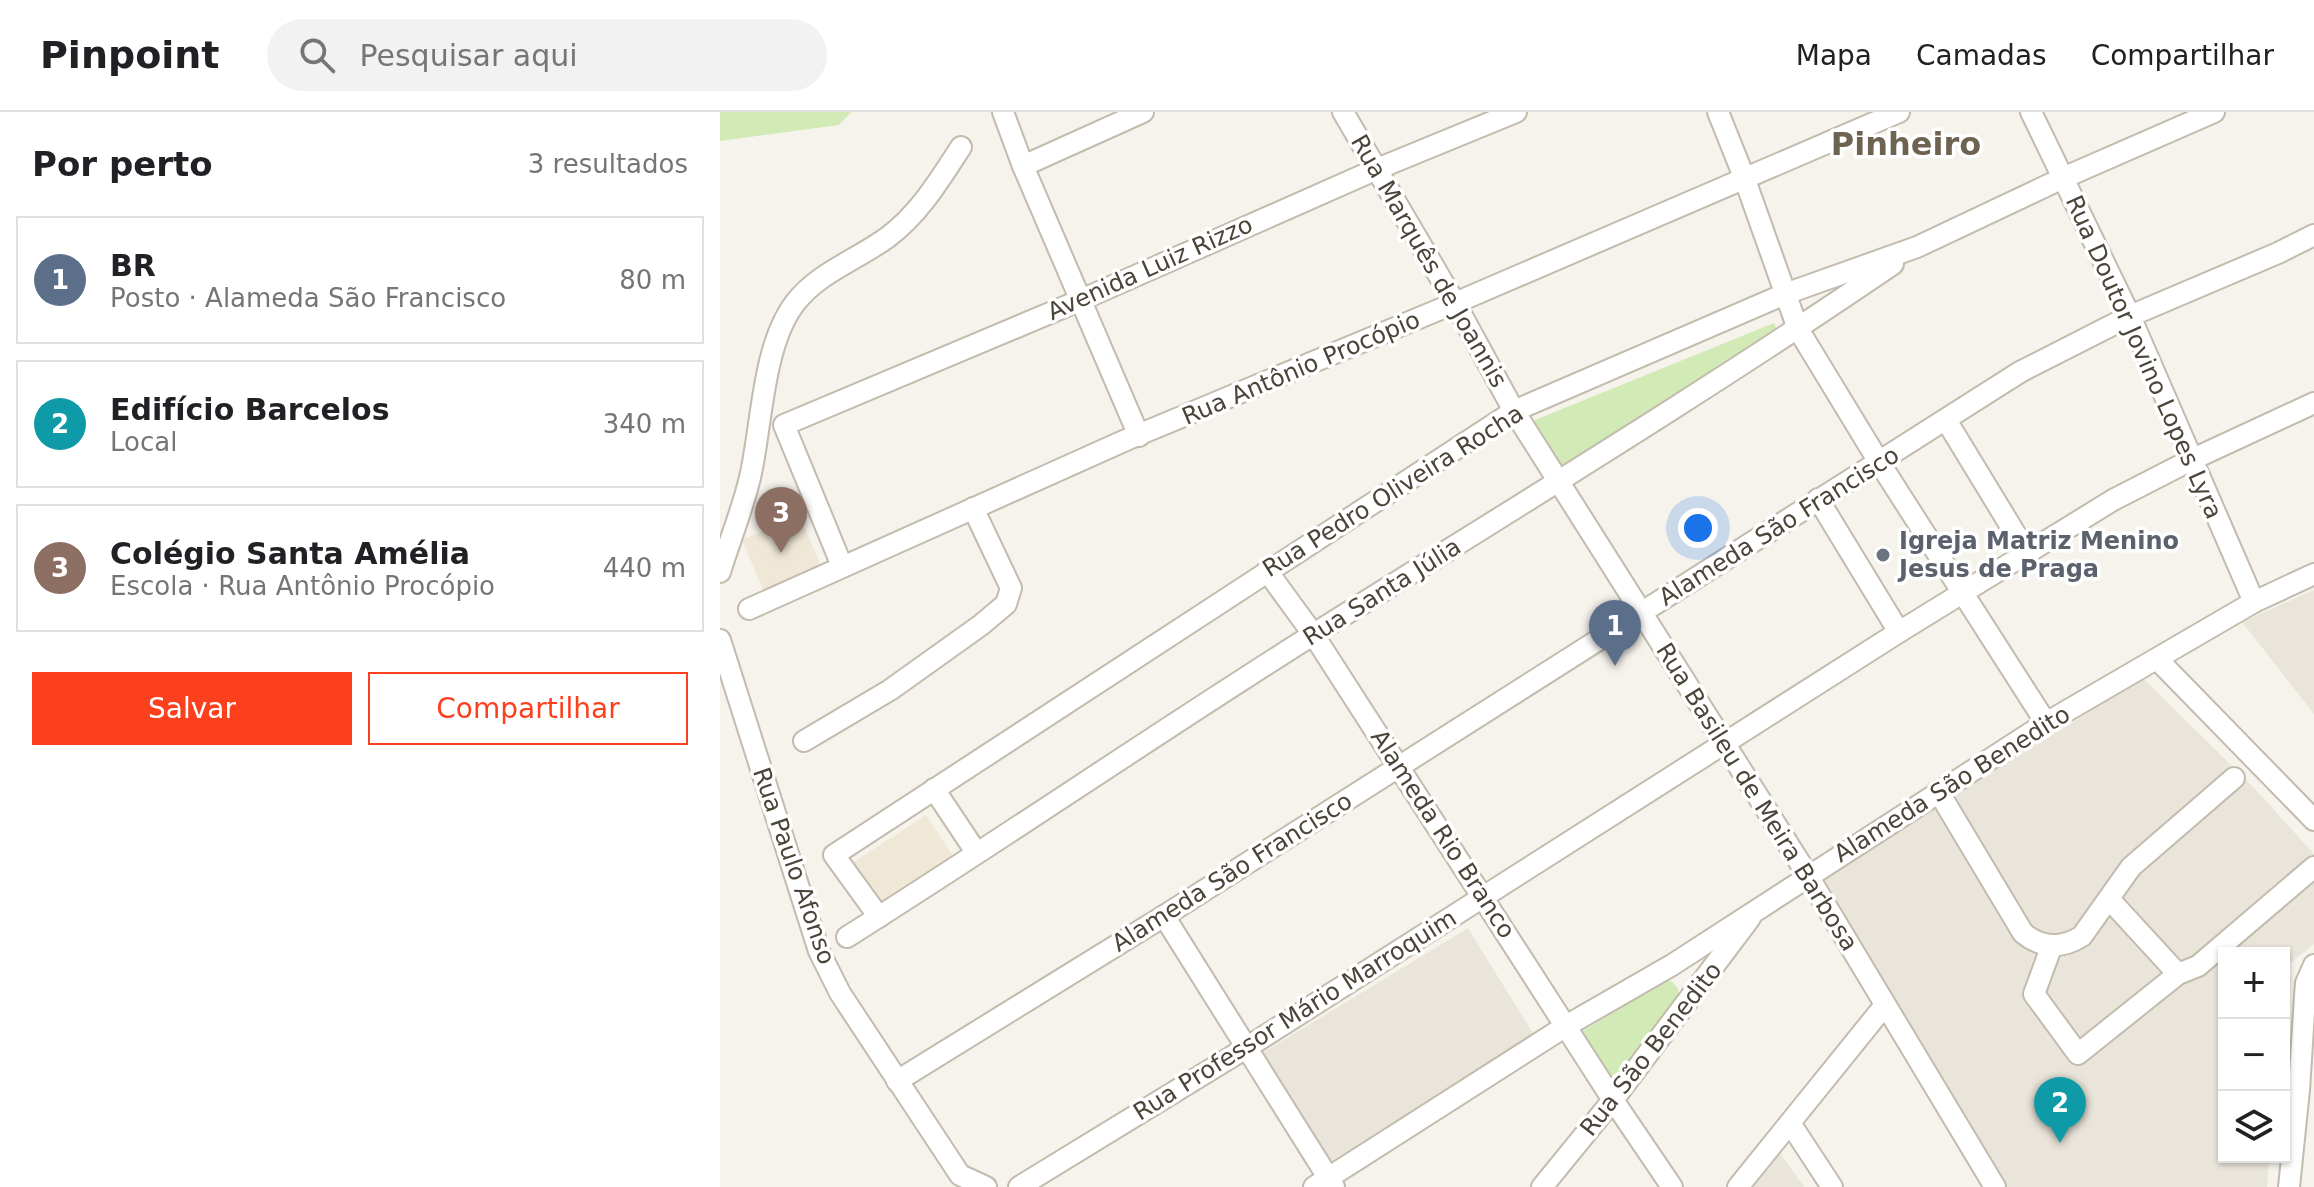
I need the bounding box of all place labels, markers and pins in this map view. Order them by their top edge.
pin: 3 [755,487,807,553]
place label: Igreja Matriz Menino Jesus de Praga [1897,527,2179,583]
marker: Igreja Matriz Menino Jesus de Praga [1874,546,1892,564]
pin: 1 [1589,600,1641,666]
pin: 2 [2034,1077,2086,1143]

